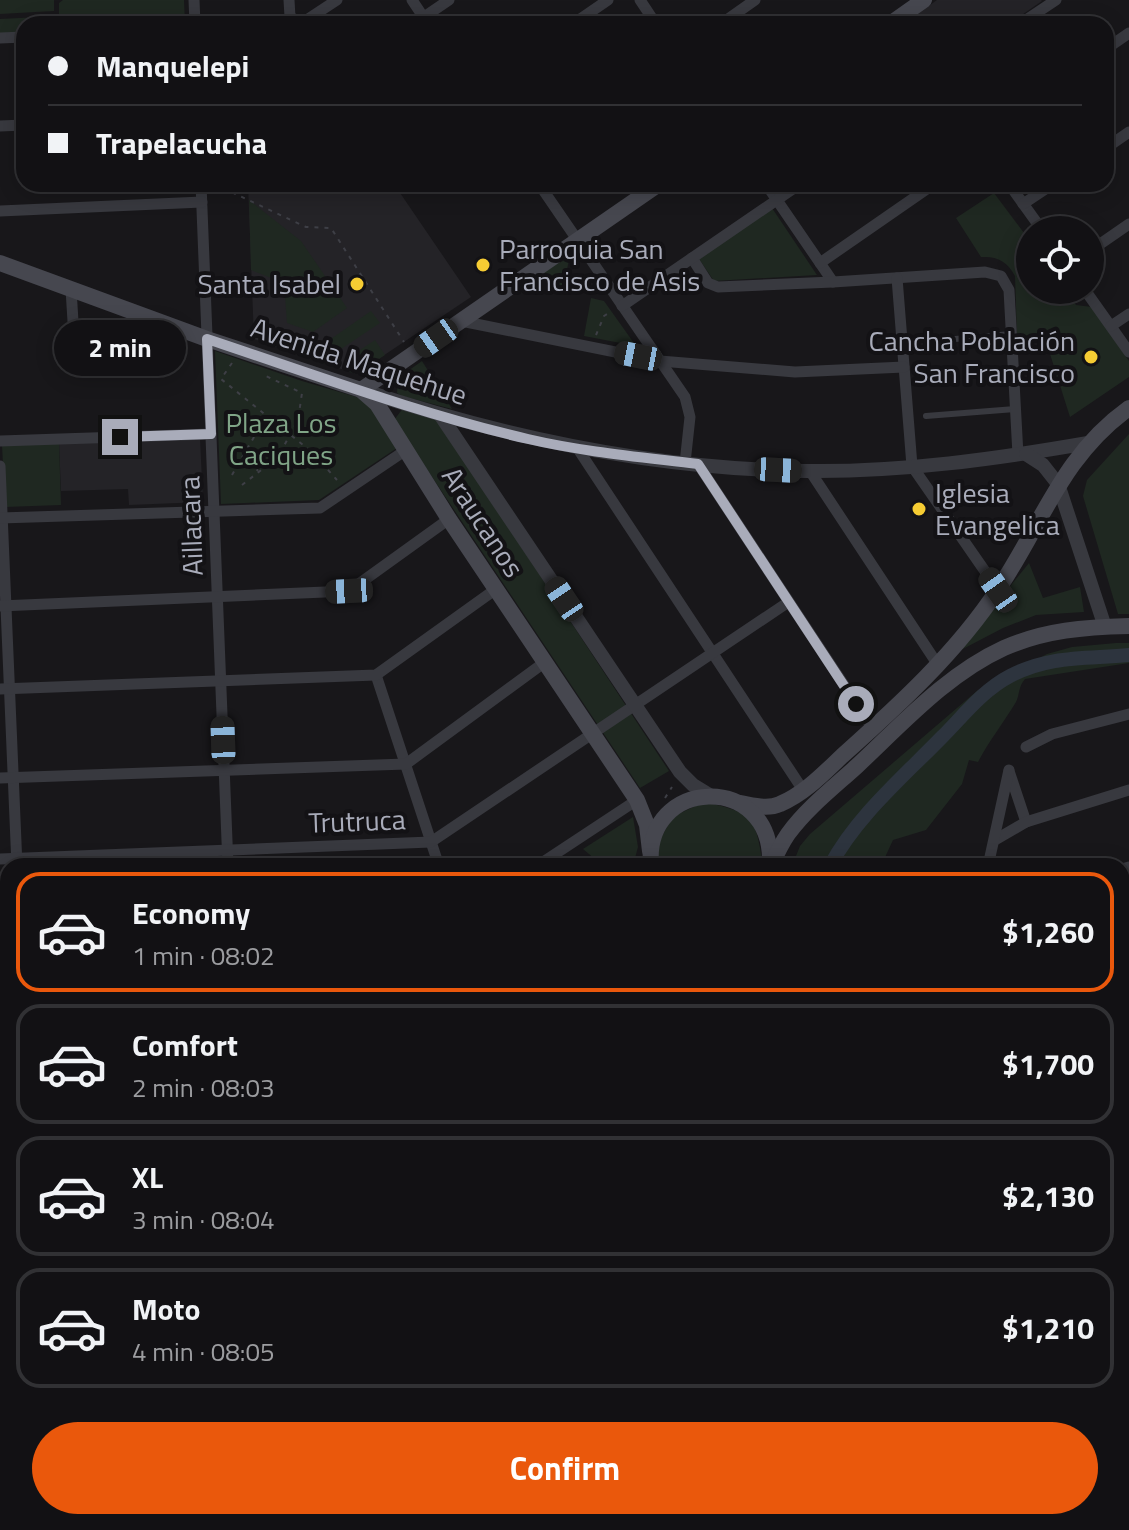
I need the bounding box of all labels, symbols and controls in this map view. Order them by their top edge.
text: Manquelepi [96,43,249,89]
text: Trapelacucha [96,120,267,166]
map controls [1016,216,1104,304]
button: locate [1016,216,1104,304]
place label: Parroquia San Francisco de Asis [499,227,700,302]
marker: Parroquia San Francisco de Asis [474,256,492,274]
place label: Santa Isabel [198,262,341,305]
marker: Santa Isabel [348,275,366,293]
street label: Avenida Maquehue [245,305,473,416]
car [409,314,463,362]
place label: Cancha Población San Francisco [869,319,1075,394]
callout: 2 min [54,321,186,377]
text: 2 min [88,328,152,367]
car [612,340,664,372]
marker: Cancha Población San Francisco [1082,348,1100,366]
park label: Plaza Los Caciques [225,401,337,476]
route end [102,419,138,455]
car [753,457,803,483]
street label: Araucanos [432,458,535,586]
place label: Iglesia Evangelica [935,471,1060,546]
street label: Aillacara [167,475,214,577]
marker: Iglesia Evangelica [910,500,928,518]
car [974,563,1022,617]
car [541,572,587,626]
car [324,578,374,604]
route start [838,686,874,722]
car [210,716,236,764]
street label: Trutruca [308,797,406,844]
text: Economy [132,890,250,936]
icon: car [36,896,108,968]
text: $1,260 [1002,909,1094,955]
text: 1 min · 08:02 [132,936,275,975]
text: Comfort [132,1022,238,1068]
icon: car [36,1028,108,1100]
text: $1,700 [1002,1041,1094,1087]
text: 2 min · 08:03 [132,1068,275,1107]
text: XL [132,1154,163,1200]
icon: car [36,1160,108,1232]
text: $2,130 [1002,1173,1094,1219]
text: 3 min · 08:04 [132,1200,275,1239]
text: Moto [132,1286,200,1332]
icon: car [36,1292,108,1364]
text: $1,210 [1002,1305,1094,1351]
text: 4 min · 08:05 [132,1332,275,1371]
button: Confirm [32,1422,1098,1514]

